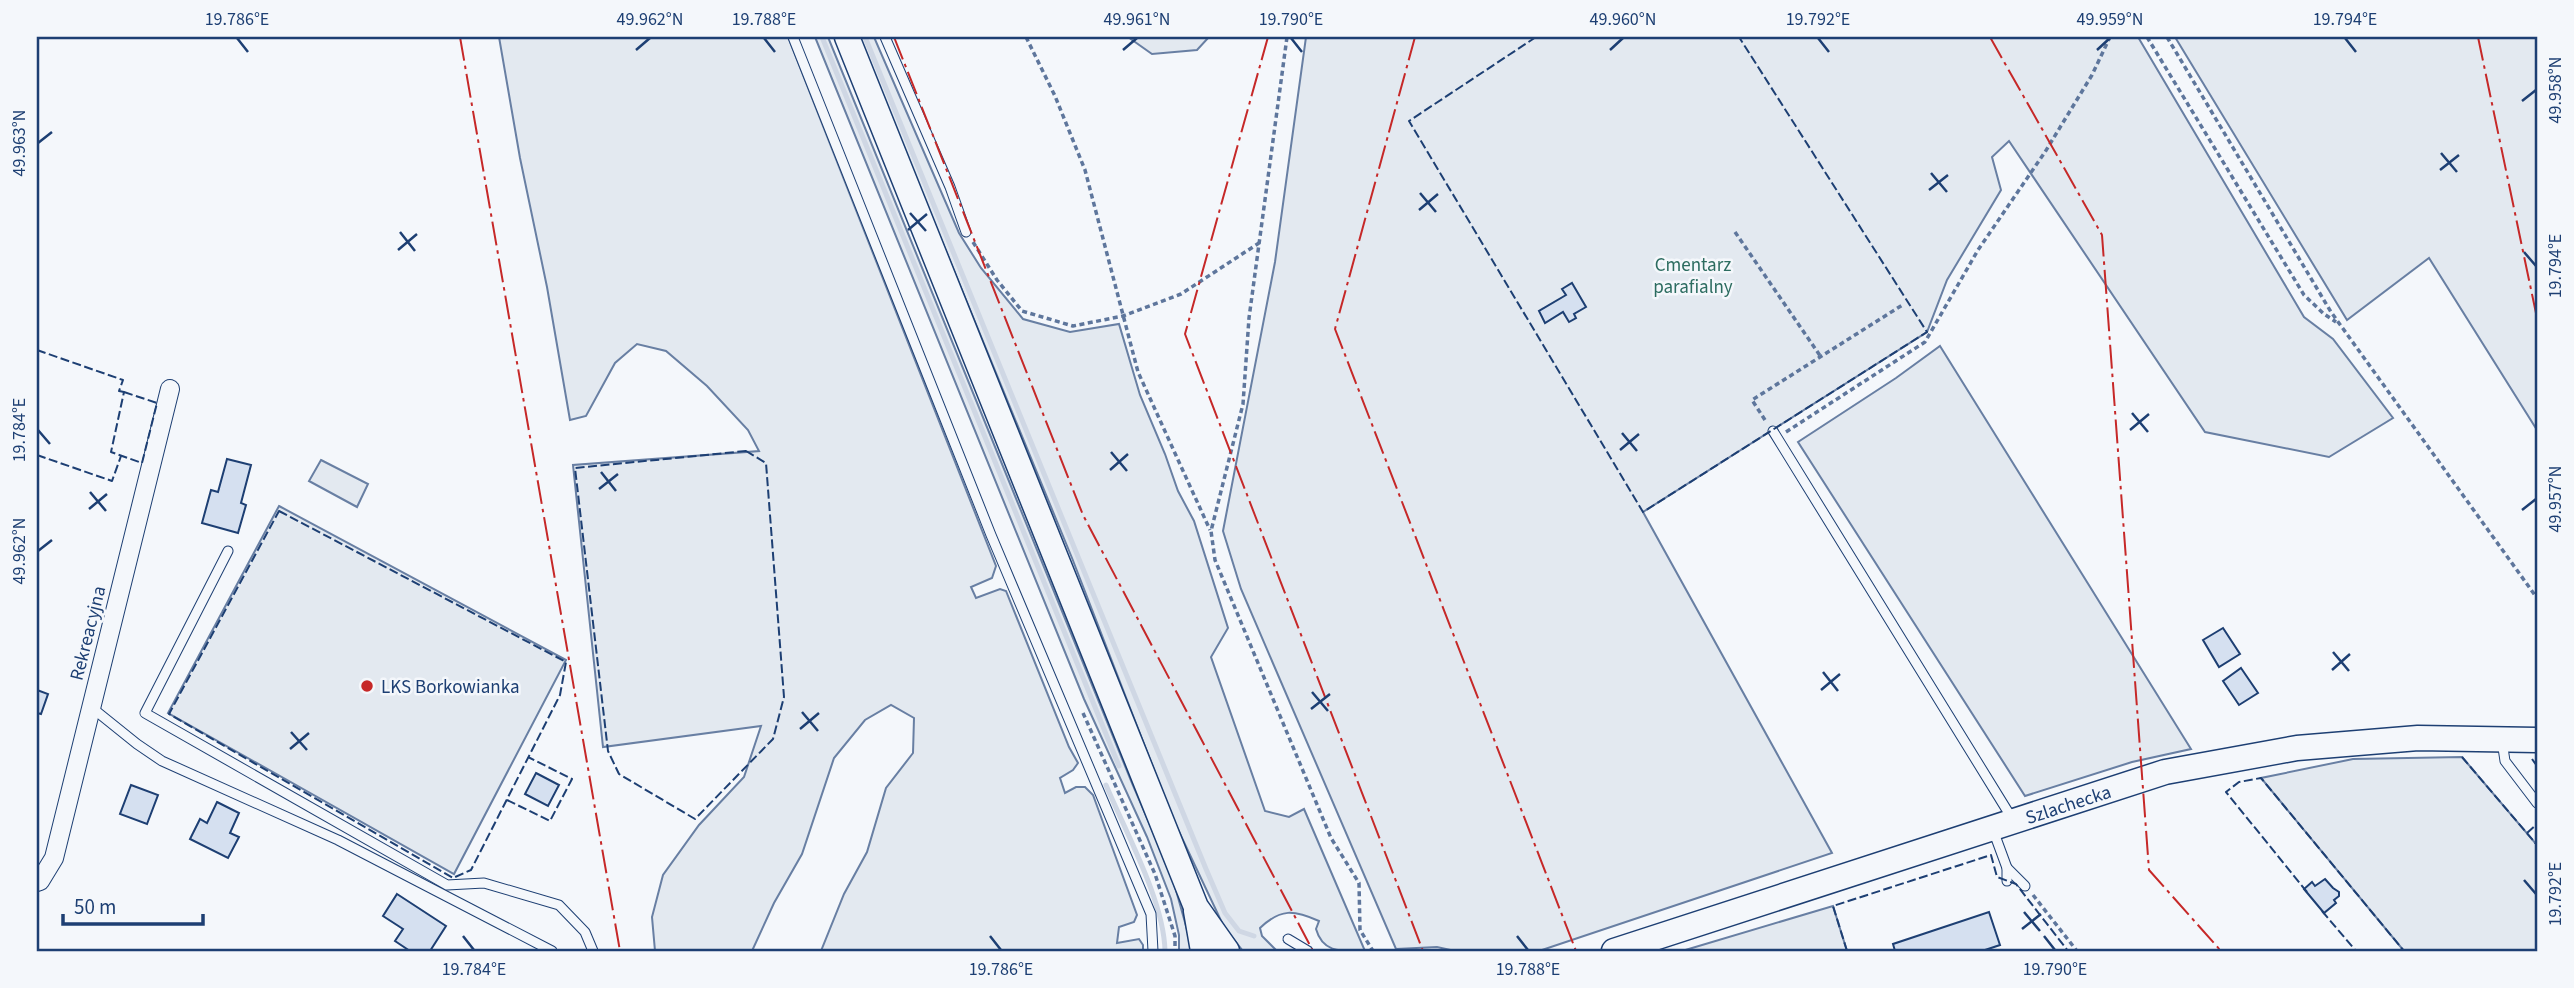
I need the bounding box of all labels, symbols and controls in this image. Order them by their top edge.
text: 19.786°E [205,7,269,32]
text: 49.962°N [617,7,683,32]
text: 19.788°E [732,7,796,32]
text: 49.961°N [1104,7,1170,32]
text: 19.790°E [1259,7,1323,32]
text: 49.960°N [1590,7,1656,32]
text: 19.792°E [1786,7,1850,32]
text: 49.959°N [2077,7,2143,32]
text: 19.794°E [2313,7,2377,32]
text: 49.958°N [2543,57,2568,123]
text: 49.963°N [7,110,32,176]
text: 19.794°E [2543,234,2568,298]
park label: Cmentarz parafialny [1653,252,1733,301]
text: 19.784°E [7,398,32,462]
text: 49.957°N [2543,466,2568,532]
text: 49.962°N [7,518,32,584]
street label: Rekreacyjna [64,583,113,684]
place label: LKS Borkowianka [381,674,519,701]
marker: LKS Borkowianka [359,678,375,694]
street label: Szlachecka [2022,779,2115,832]
text: 19.792°E [2543,862,2568,926]
scale bar [63,883,203,927]
text: 50 m [74,892,116,922]
text: 19.784°E [442,957,506,982]
text: 19.786°E [969,957,1033,982]
text: 19.788°E [1496,957,1560,982]
text: 19.790°E [2023,957,2087,982]

